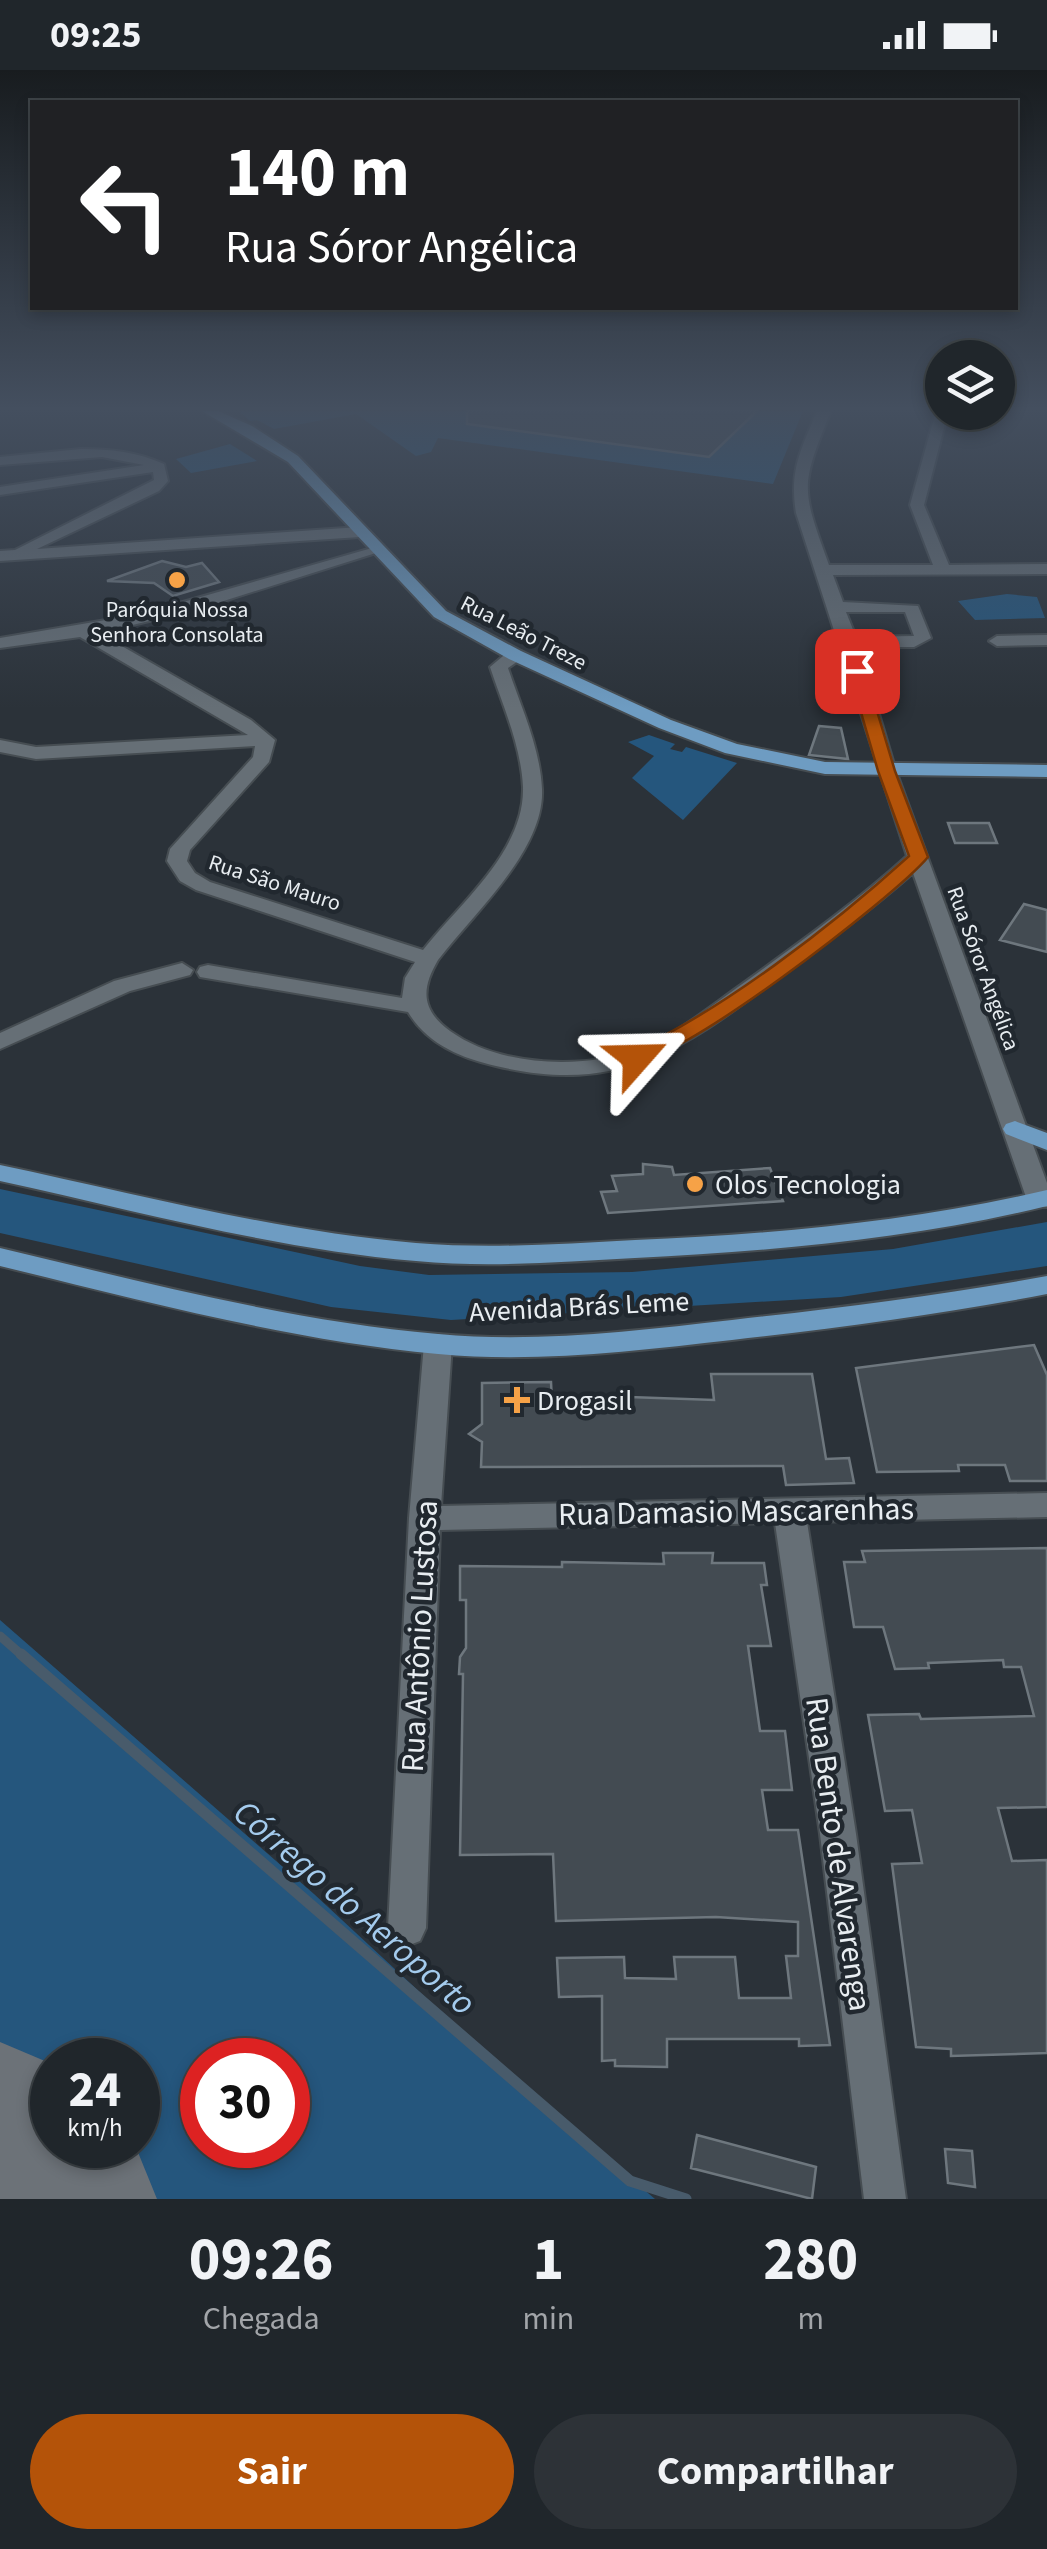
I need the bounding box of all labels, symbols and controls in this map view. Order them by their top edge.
text: 09:25 [50,8,142,62]
text: 140 m [225,123,410,223]
icon: left [60,140,190,270]
text: Rua Sóror Angélica [225,216,578,280]
map controls [925,340,1015,430]
button: layers [925,340,1015,430]
marker: Paróquia Nossa Senhora Consolata [166,569,188,591]
street label: Rua Leão Treze [455,587,592,678]
place label: Paróquia Nossa Senhora Consolata [90,594,264,651]
pin [815,629,900,714]
icon: arrive [830,644,885,699]
street label: Rua São Mauro [204,846,345,919]
street label: Rua Sóror Angélica [939,882,1028,1055]
position arrow [585,1006,689,1110]
place label: Olos Tecnologia [715,1165,901,1205]
marker: Olos Tecnologia [684,1173,706,1195]
street label: Avenida Brás Leme [468,1281,690,1333]
place label: Drogasil [537,1381,632,1421]
marker: Drogasil [506,1389,528,1411]
street label: Rua Damasio Mascarenhas [558,1486,914,1538]
street label: Rua Antônio Lustosa [390,1499,450,1773]
street label: Rua Bento de Alvarenga [793,1694,883,2014]
water label: Córrego do Aeroporto [222,1788,487,2027]
speed limit sign: 30 [180,2038,310,2168]
text: 24 [69,2055,121,2126]
text: km/h [67,2110,123,2146]
text: 09:26 [189,2218,334,2303]
text: 1 [533,2218,564,2303]
text: 280 [763,2218,858,2303]
text: Chegada [203,2296,320,2342]
text: min [522,2296,574,2342]
text: m [797,2296,824,2342]
button: Sair [30,2414,514,2529]
button: Compartilhar [534,2414,1017,2529]

